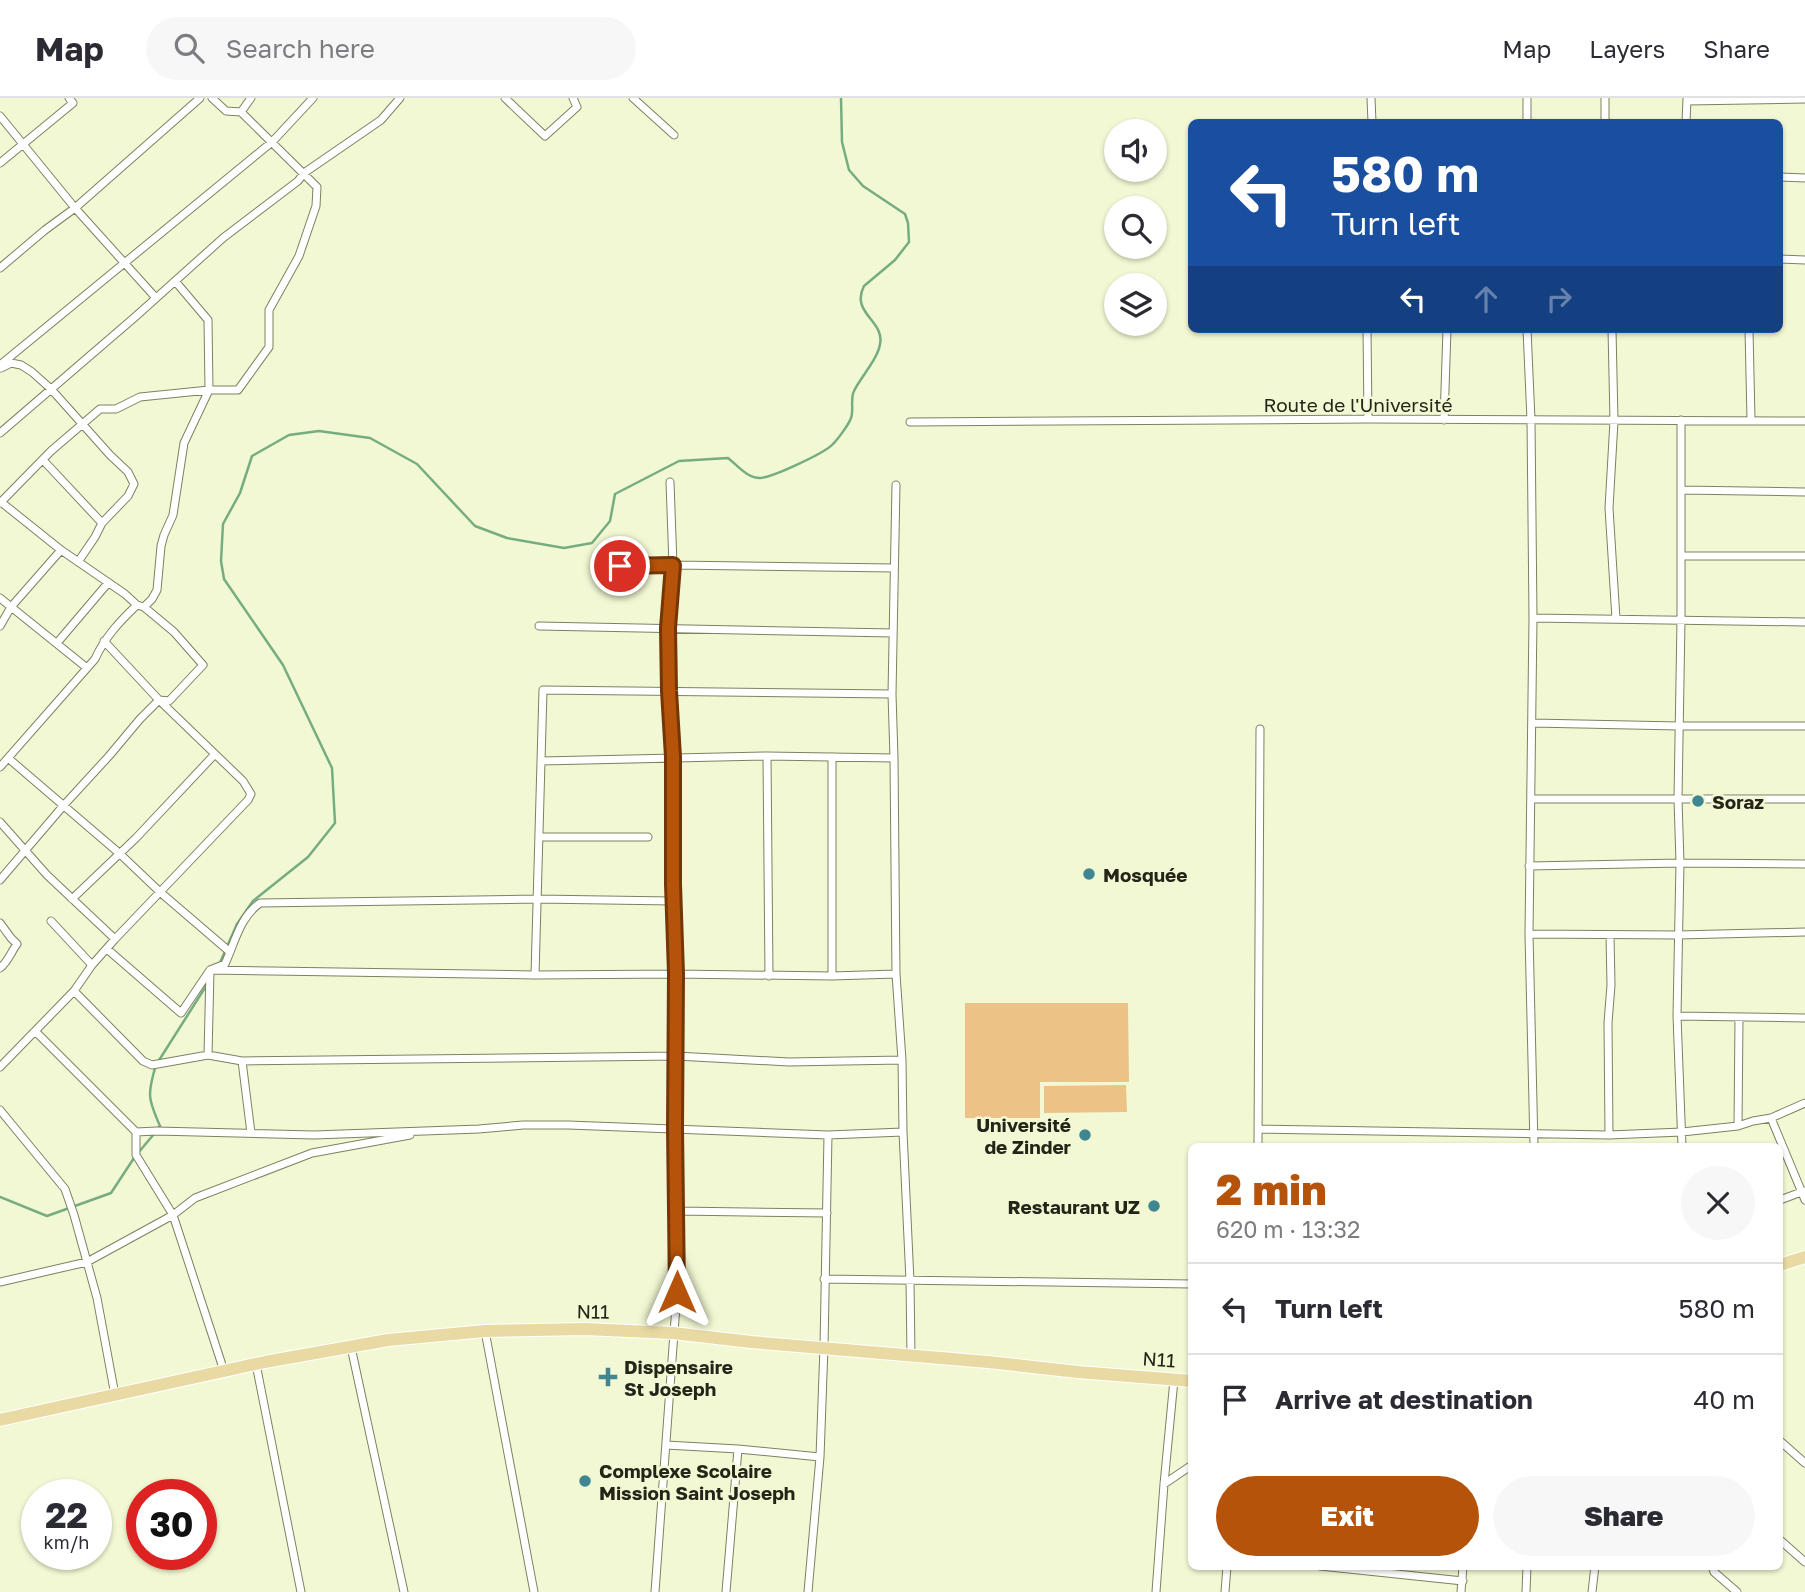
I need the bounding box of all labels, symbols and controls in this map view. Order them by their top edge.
search box [146,17,636,80]
text: Map [35,29,104,68]
icon: search [170,29,208,67]
text: Search here [226,33,375,64]
text: Map [1502,34,1551,63]
text: Layers [1589,34,1665,63]
text: Share [1703,34,1770,63]
map controls [1104,119,1167,336]
button: sound [1104,119,1167,182]
text: 580 m [1331,144,1479,203]
icon: left [1216,147,1307,238]
button: search [1104,196,1167,259]
text: Turn left [1331,204,1460,242]
button: layers [1104,273,1167,336]
icon: left [1394,280,1432,318]
icon: ahead [1467,280,1505,318]
icon: right [1540,280,1578,318]
street label: Route de l'Université [1263,393,1453,416]
pin [590,536,650,596]
icon: arrive [601,547,639,585]
place label: Soraz [1712,790,1764,813]
marker: Soraz [1690,793,1706,809]
place label: Mosquée [1103,863,1187,886]
marker: Mosquée [1081,866,1097,882]
place label: Université de Zinder [976,1113,1072,1158]
marker: Université de Zinder [1077,1127,1093,1143]
text: 2 min [1216,1164,1327,1214]
button: close [1681,1166,1755,1240]
place label: Restaurant UZ [1008,1195,1140,1218]
marker: Restaurant UZ [1146,1198,1162,1214]
text: 620 m · 13:32 [1216,1215,1360,1243]
position arrow [640,1255,714,1329]
icon: left [1216,1290,1254,1328]
text: Turn left [1275,1293,1383,1324]
text: 580 m [1678,1293,1755,1324]
street label: N11 [576,1299,610,1323]
street label: N11 [1142,1346,1176,1372]
place label: Dispensaire St Joseph [624,1355,733,1400]
marker: Dispensaire St Joseph [598,1367,618,1387]
icon: arrive [1216,1381,1254,1419]
text: Arrive at destination [1275,1384,1533,1415]
text: 40 m [1694,1384,1755,1415]
place label: Complexe Scolaire Mission Saint Joseph [599,1459,795,1504]
marker: Complexe Scolaire Mission Saint Joseph [577,1473,593,1489]
button: Exit [1216,1476,1479,1556]
button: Share [1493,1476,1755,1556]
speed limit sign: 30 [126,1479,217,1570]
text: 22 [45,1494,88,1536]
text: km/h [44,1531,89,1553]

